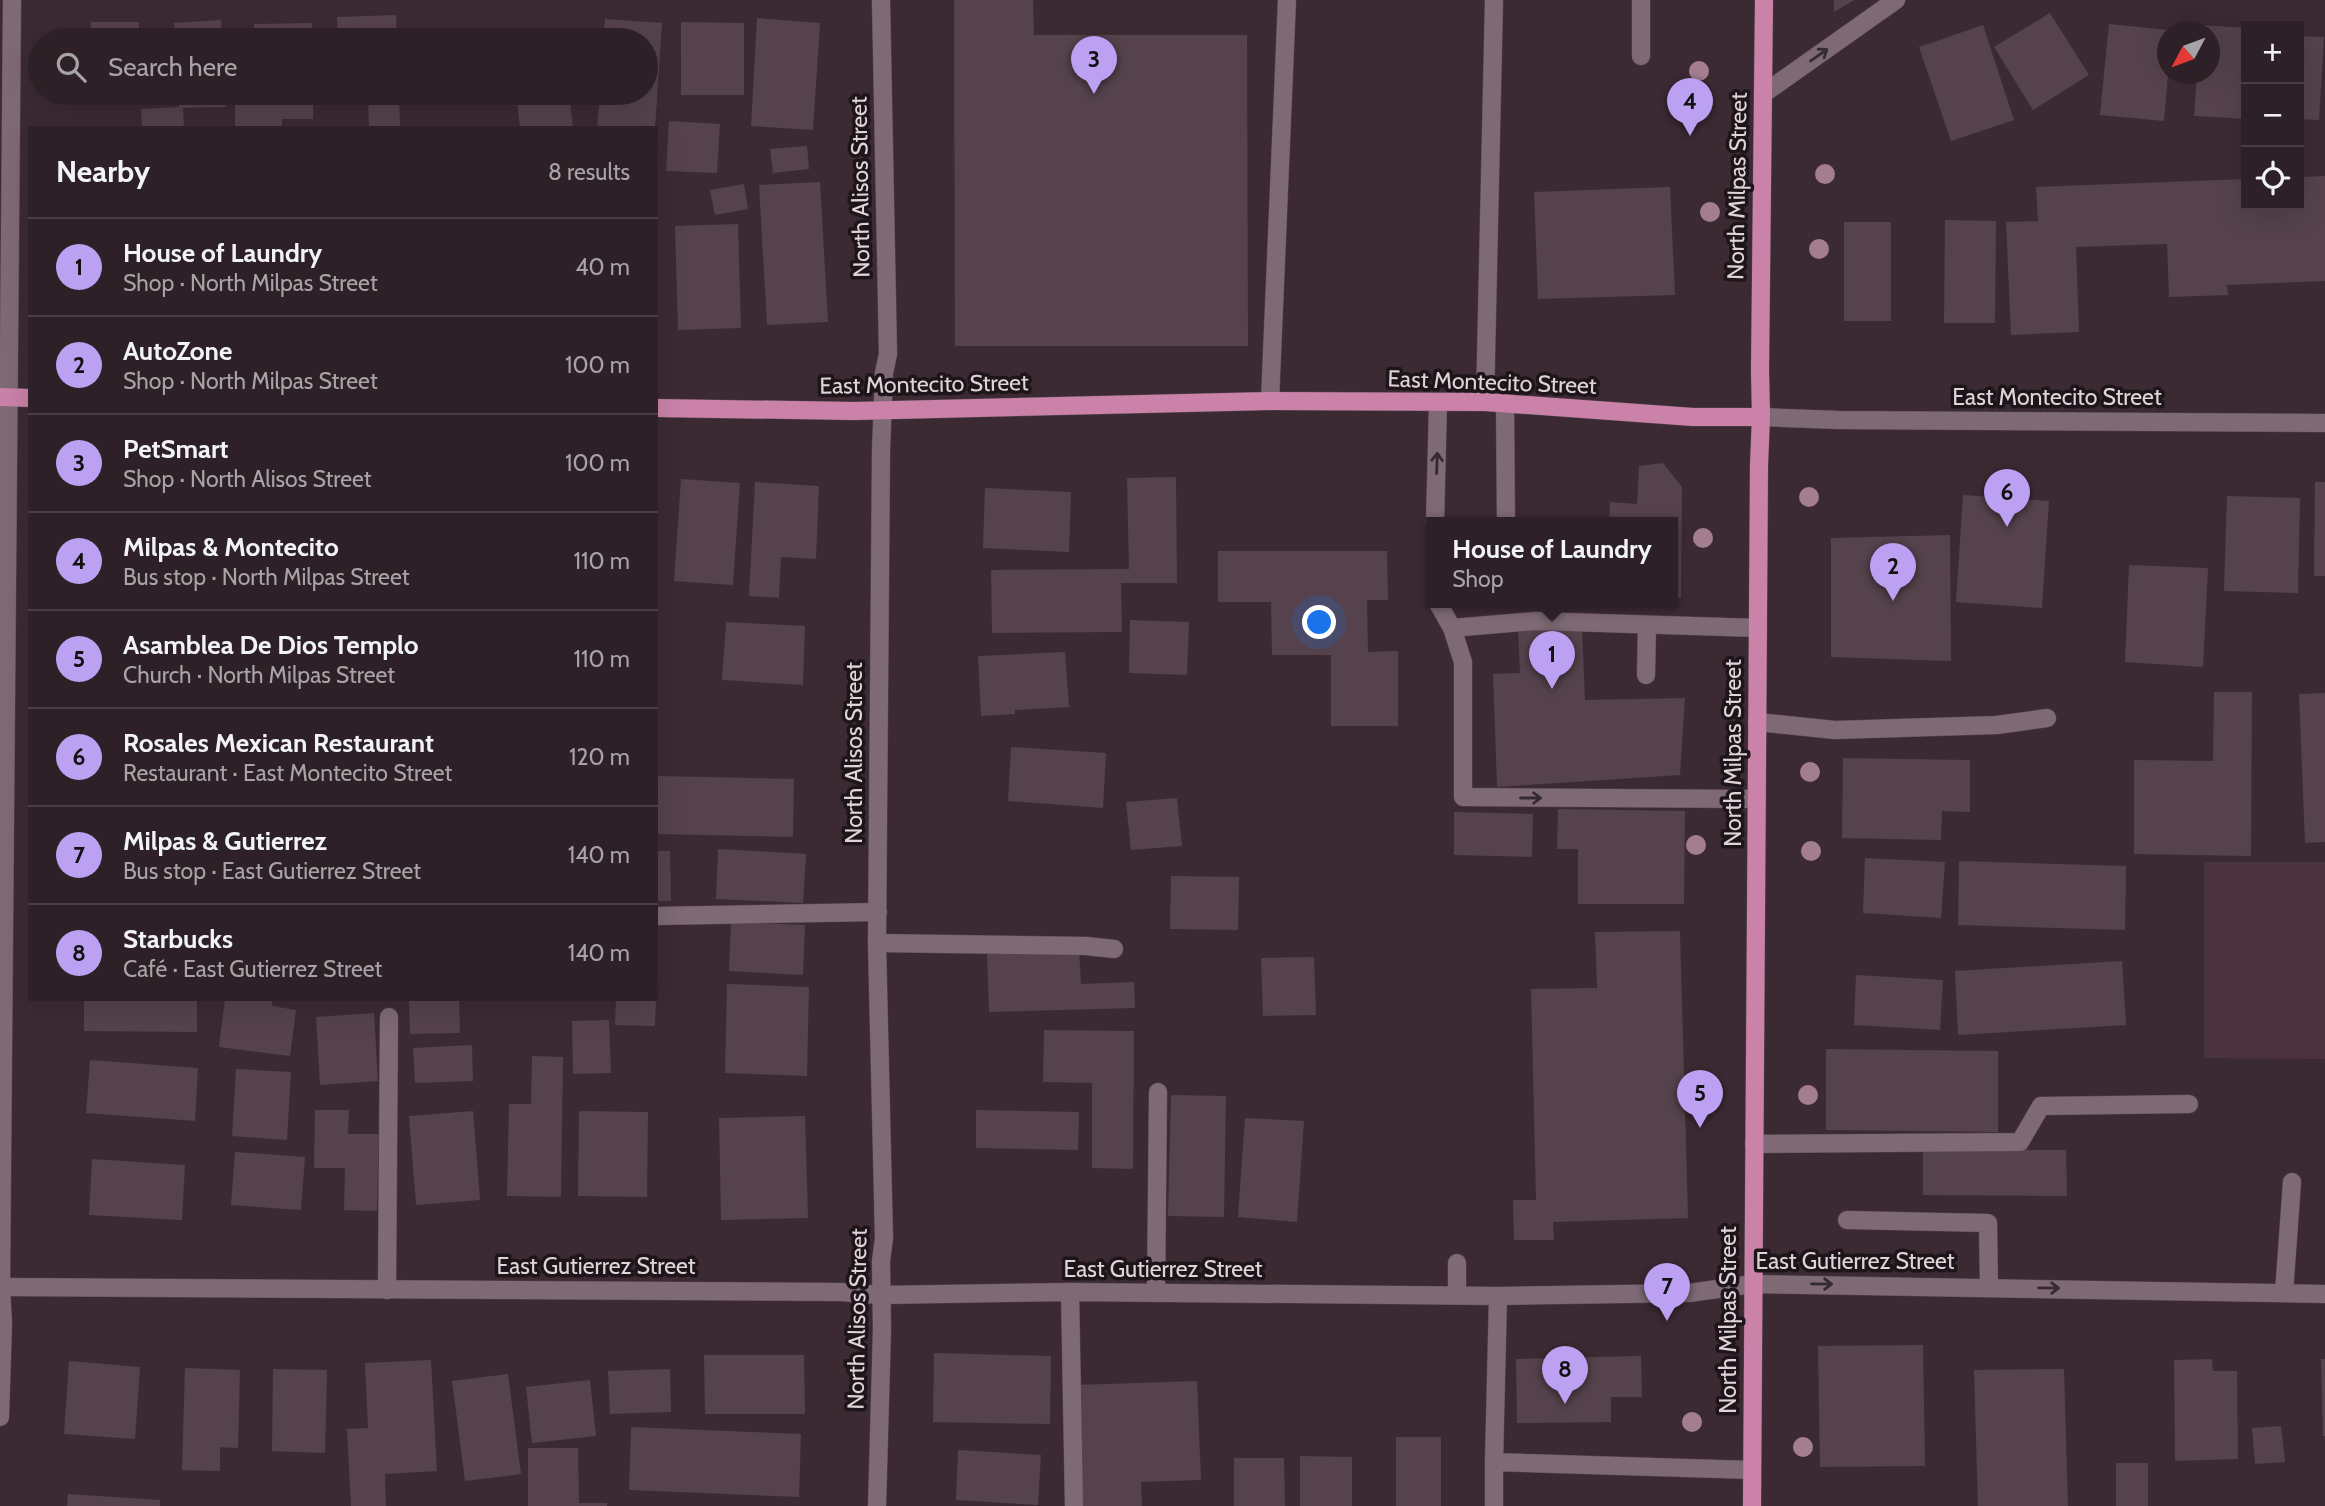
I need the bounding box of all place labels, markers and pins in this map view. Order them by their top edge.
pin: 3 [1071,36,1117,94]
pin: 4 [1667,78,1713,136]
pin: 6 [1984,469,2030,527]
pin: 2 [1870,543,1916,601]
pin: 1 [1529,631,1575,689]
pin: 5 [1677,1070,1723,1128]
pin: 7 [1644,1263,1690,1321]
pin: 8 [1542,1346,1588,1404]

